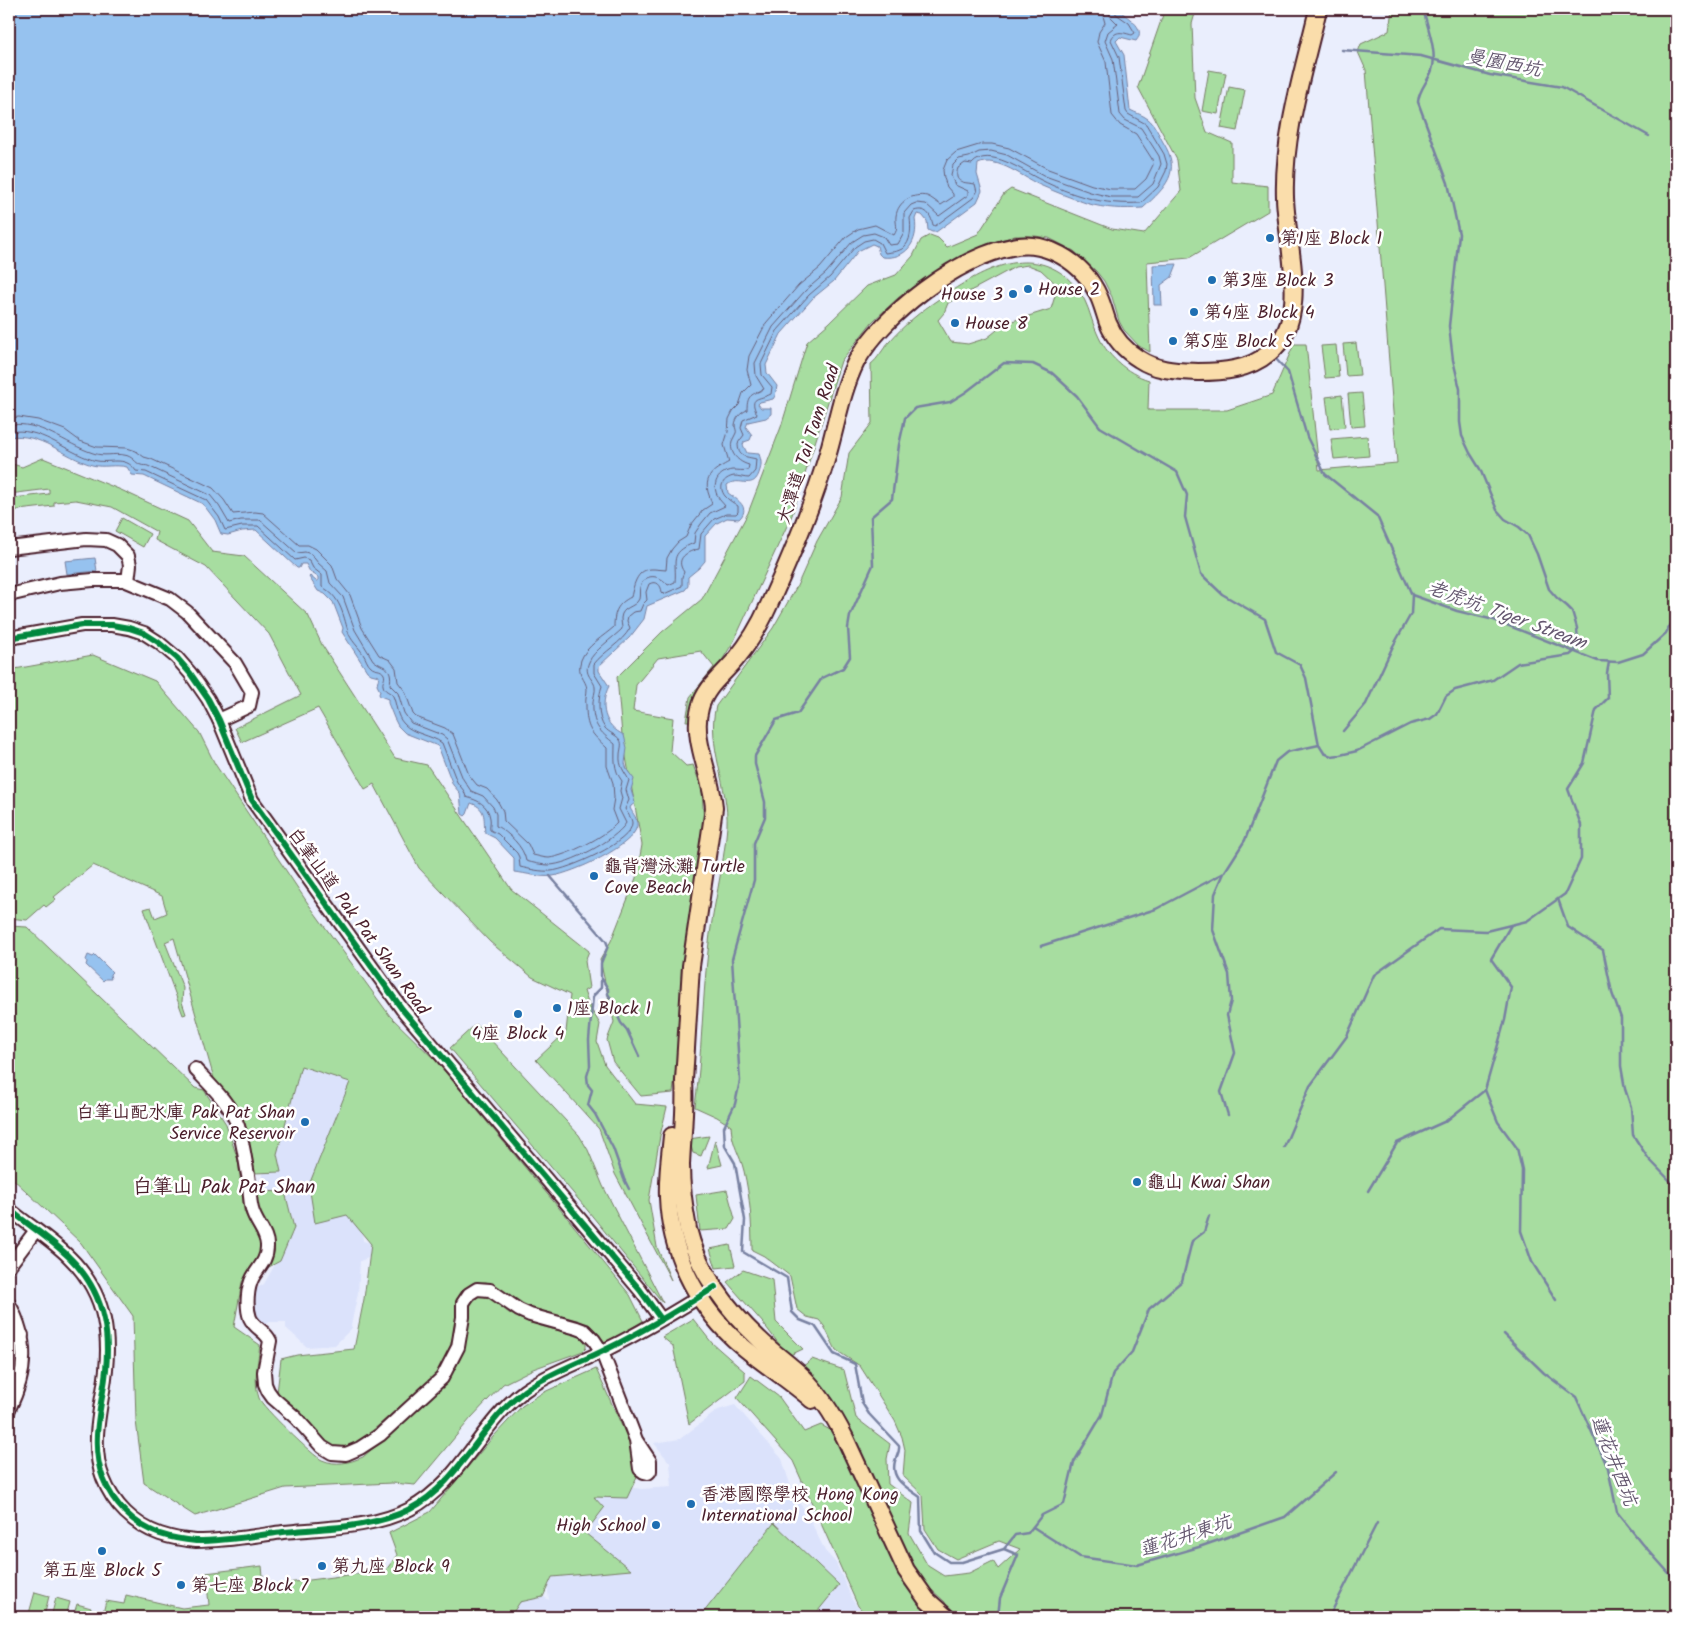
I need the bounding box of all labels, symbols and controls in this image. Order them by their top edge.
water label: 曼園西坑 [1463,42,1546,86]
place label: 第1座 Block 1 [1280,225,1382,254]
marker: 第1座 Block 1 [1264,232,1276,244]
place label: 第3座 Block 3 [1222,267,1333,296]
marker: 第3座 Block 3 [1206,274,1218,286]
place label: House 2 [1038,276,1100,305]
place label: House 3 [941,281,1003,310]
marker: House 2 [1022,283,1034,295]
marker: House 3 [1007,288,1019,300]
place label: 第4座 Block 4 [1204,299,1315,328]
marker: 第4座 Block 4 [1188,306,1200,318]
place label: House 8 [965,310,1028,339]
marker: House 8 [949,317,961,329]
place label: 第5座 Block 5 [1183,328,1295,357]
marker: 第5座 Block 5 [1167,335,1179,347]
street label: 大潭道 Tai Tam Road [770,360,849,528]
water label: 老虎坑 Tiger Stream [1423,573,1592,659]
street label: 白筆山道 Pak Pat Shan Road [280,822,437,1023]
place label: 龜背灣泳灘 Turtle Cove Beach [604,853,745,903]
marker: 龜背灣泳灘 Turtle Cove Beach [588,870,600,882]
place label: 1座 Block 1 [567,995,651,1024]
marker: 1座 Block 1 [551,1002,563,1014]
marker: 4座 Block 4 [512,1008,524,1020]
place label: 4座 Block 4 [472,1020,564,1049]
place label: 白筆山配水庫 Pak Pat Shan Service Reservoir [76,1099,296,1149]
marker: 白筆山配水庫 Pak Pat Shan Service Reservoir [299,1116,311,1128]
place label: 龜山 Kwai Shan [1147,1169,1270,1198]
district label: 白筆山 Pak Pat Shan [132,1172,316,1204]
marker: 龜山 Kwai Shan [1131,1176,1143,1188]
water label: 蓮花井西坑 [1582,1411,1645,1512]
place label: 香港國際學校 Hong Kong International School [701,1481,899,1531]
marker: 香港國際學校 Hong Kong International School [685,1498,697,1510]
water label: 蓮花井東坑 [1136,1507,1237,1566]
place label: High School [556,1512,647,1541]
marker: High School [650,1519,662,1531]
marker: 第五座 Block 5 [96,1545,108,1557]
place label: 第九座 Block 9 [332,1553,450,1582]
place label: 第五座 Block 5 [43,1557,163,1586]
marker: 第九座 Block 9 [316,1560,328,1572]
place label: 第七座 Block 7 [191,1572,309,1601]
marker: 第七座 Block 7 [175,1579,187,1591]

